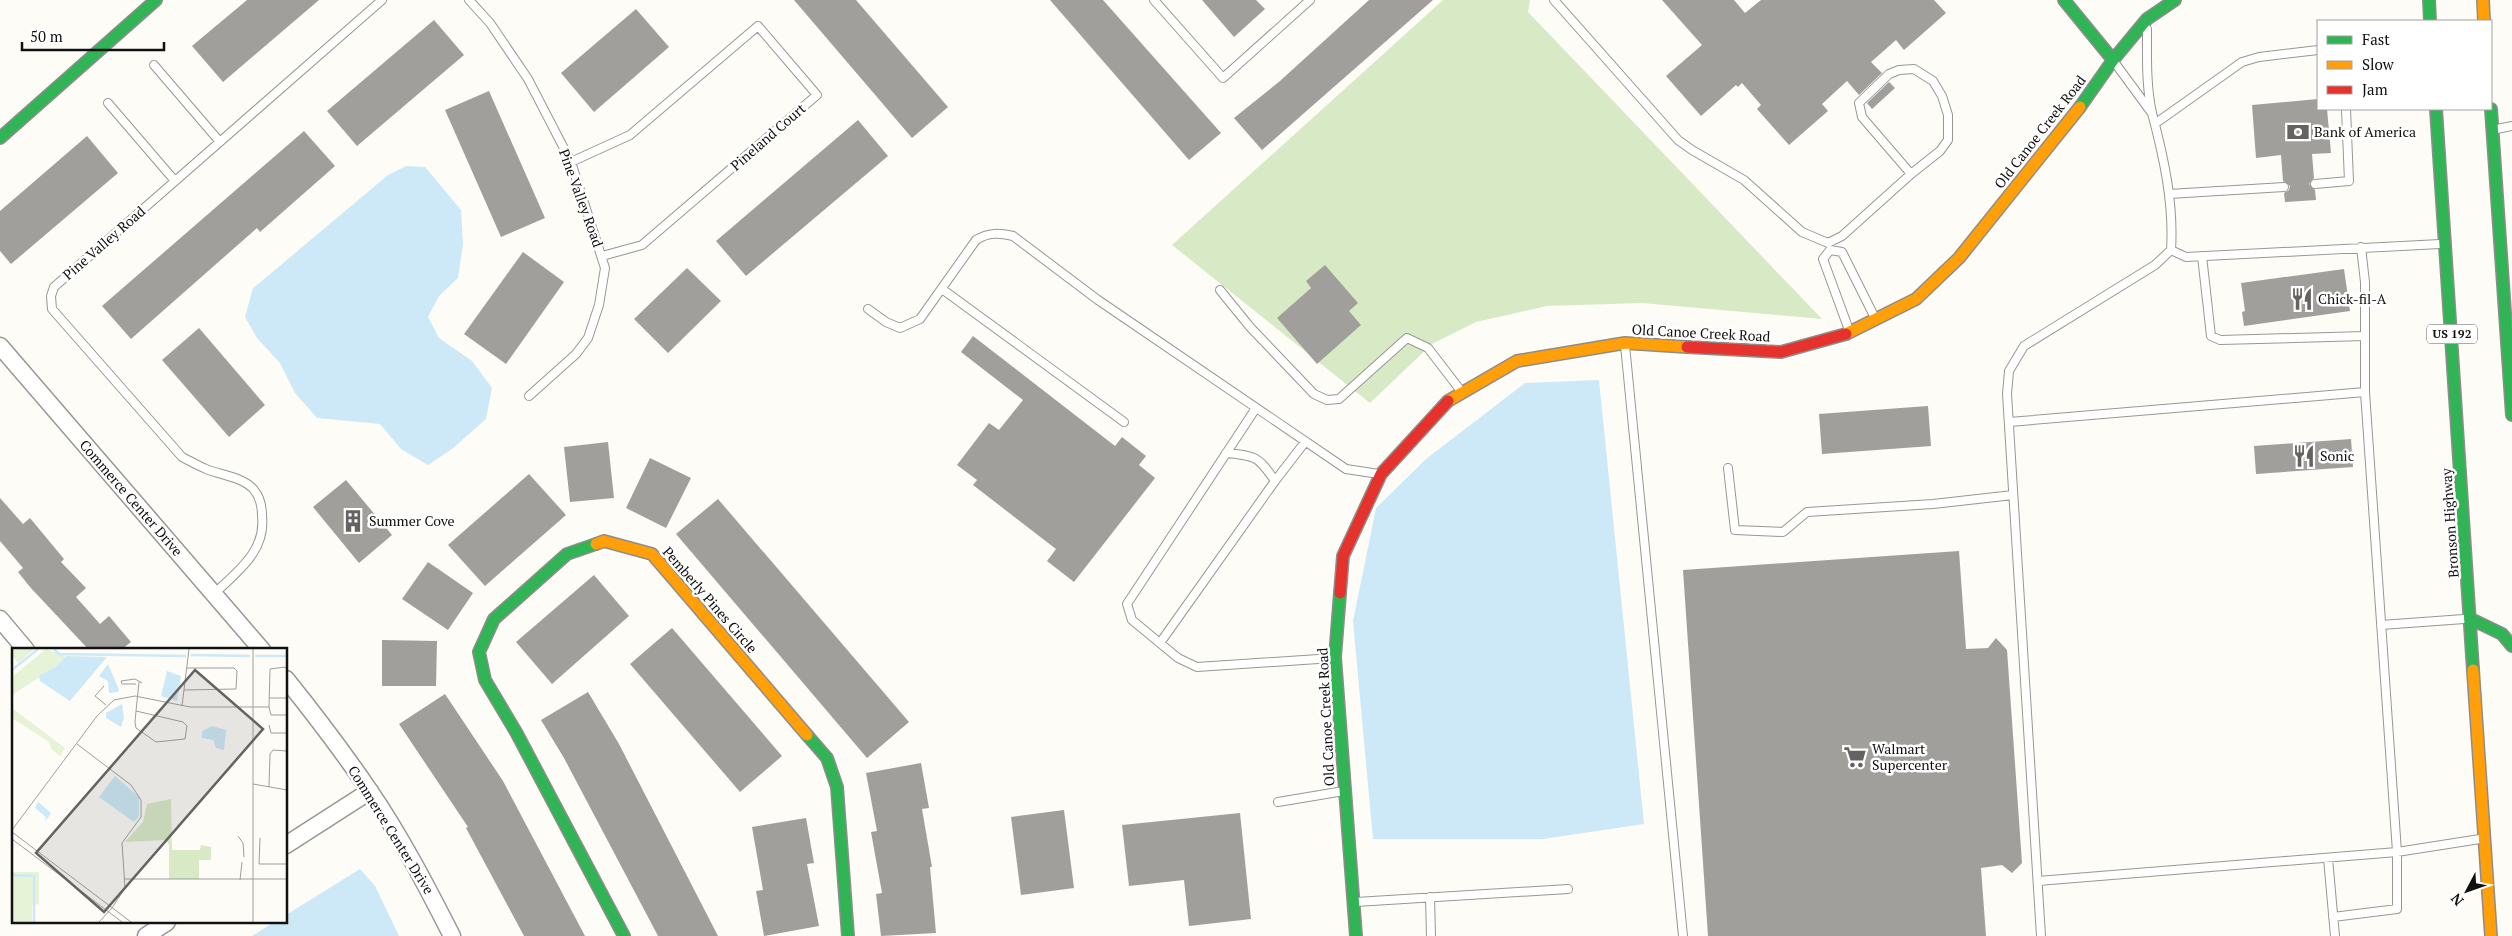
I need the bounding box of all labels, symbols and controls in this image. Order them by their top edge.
scale bar [22,20,165,52]
legend [2317,20,2492,110]
text: 50 m [30,26,63,46]
text: Fast [2362,29,2390,49]
text: Slow [2362,54,2395,74]
street label: Old Canoe Creek Road [1989,71,2090,192]
text: Jam [2362,79,2388,99]
street label: Pineland Court [726,98,810,175]
bank icon: Bank of America [2285,119,2311,145]
place label: Bank of America [2314,122,2416,141]
street label: Pine Valley Road [555,146,608,250]
street label: Pine Valley Road [58,201,149,284]
restaurant icon: Chick-fil-A [2289,286,2315,312]
place label: Chick-fil-A [2318,289,2387,308]
street label: Old Canoe Creek Road [1631,319,1771,346]
road number: US 192 [2427,324,2477,344]
street label: Commerce Center Drive [76,436,187,560]
restaurant icon: Sonic [2291,443,2317,469]
place label: Sonic [2320,446,2354,465]
street label: Bronson Highway [2436,467,2463,579]
building icon: Summer Cove [340,508,366,534]
place label: Summer Cove [369,511,455,530]
street label: Pemberly Pines Circle [659,542,762,657]
street label: Old Canoe Creek Road [1312,647,1339,787]
inset map [12,648,288,924]
place label: Walmart Supercenter [1872,739,1948,774]
supermarket icon: Walmart Supercenter [1842,744,1868,770]
street label: Commerce Center Drive [344,762,439,898]
north arrow [2442,866,2492,916]
text: N [2446,889,2467,910]

